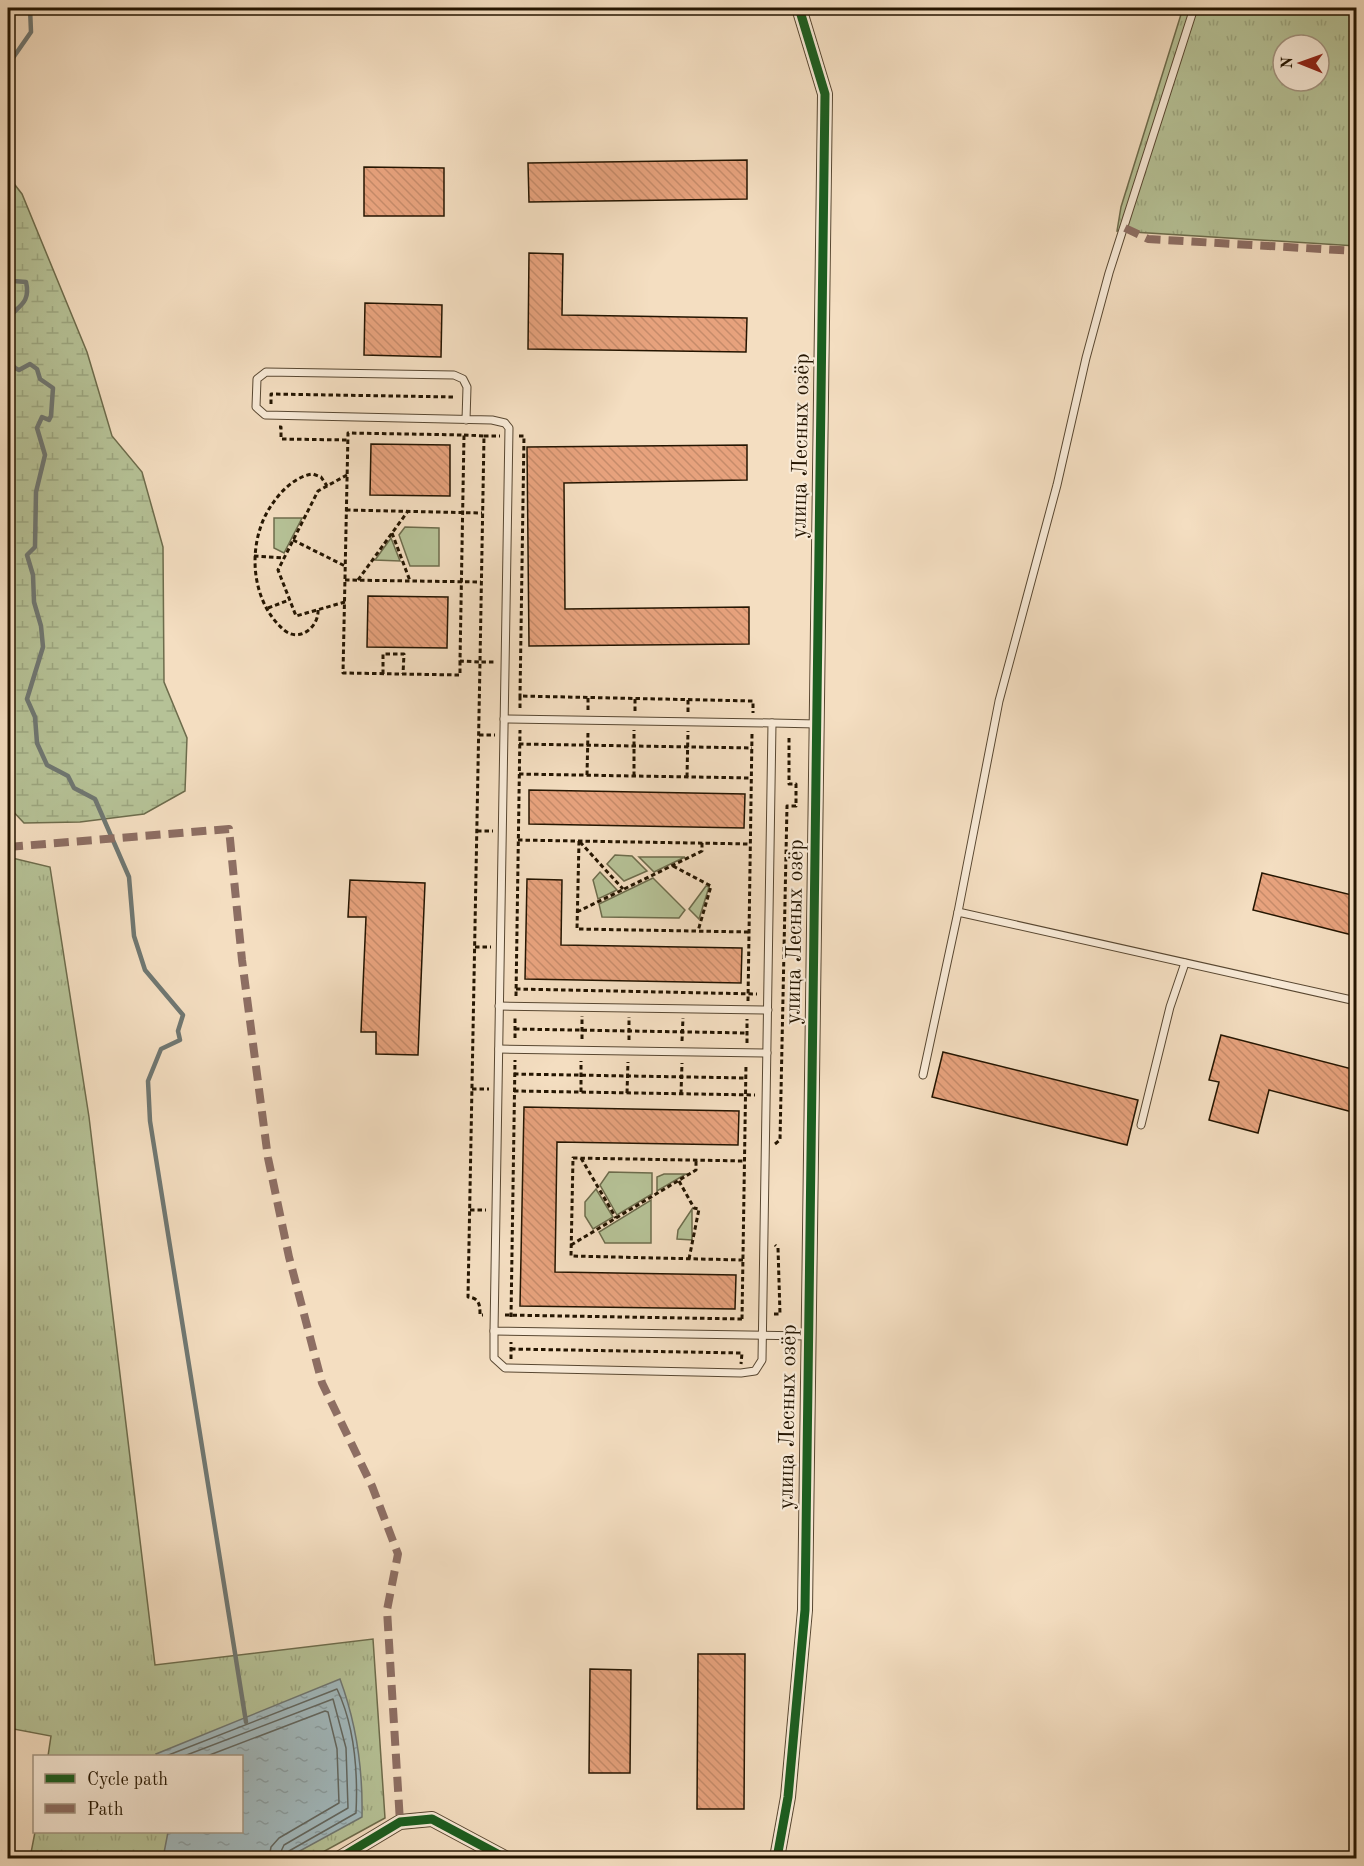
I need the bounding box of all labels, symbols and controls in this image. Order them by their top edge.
north arrow [1271,33,1331,93]
text: N [1280,56,1296,69]
street label: улица Лесных озёр [788,353,814,539]
street label: улица Лесных озёр [782,839,808,1025]
street label: улица Лесных озёр [775,1324,801,1510]
legend [33,1755,243,1833]
text: Cycle path [87,1771,168,1789]
text: Path [87,1801,124,1819]

